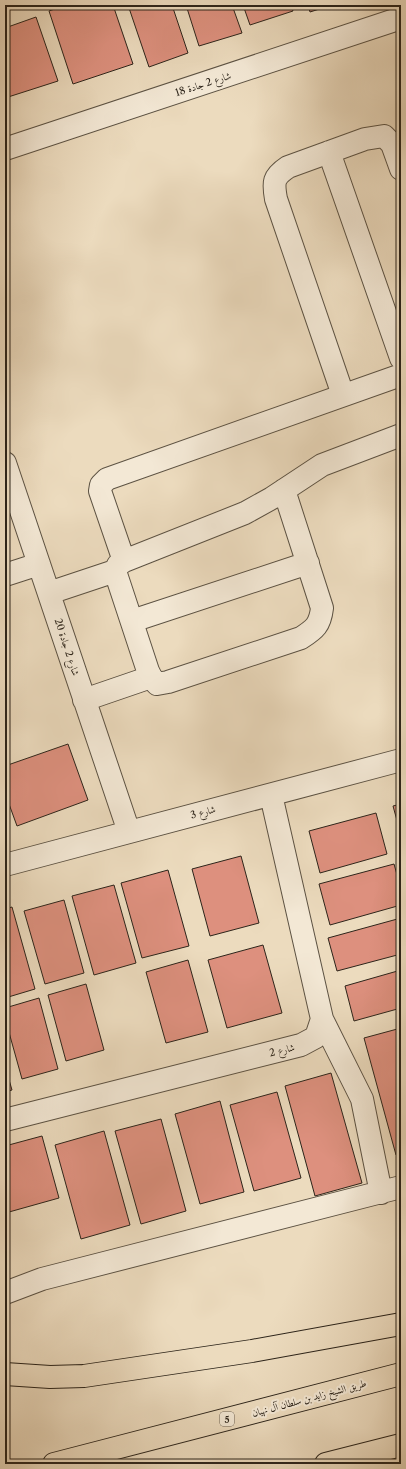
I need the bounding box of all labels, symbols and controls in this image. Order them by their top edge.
street label: شارع 2 جادة 18 [173,69,234,102]
street label: شارع 2 جادة 20 [49,617,83,679]
street label: شارع 3 [189,802,218,824]
street label: شارع 2 [268,1040,297,1062]
street label: طريق الشيخ زايد بن سلطان آل نهيان [250,1376,369,1422]
road number: 5 [220,1412,234,1426]

